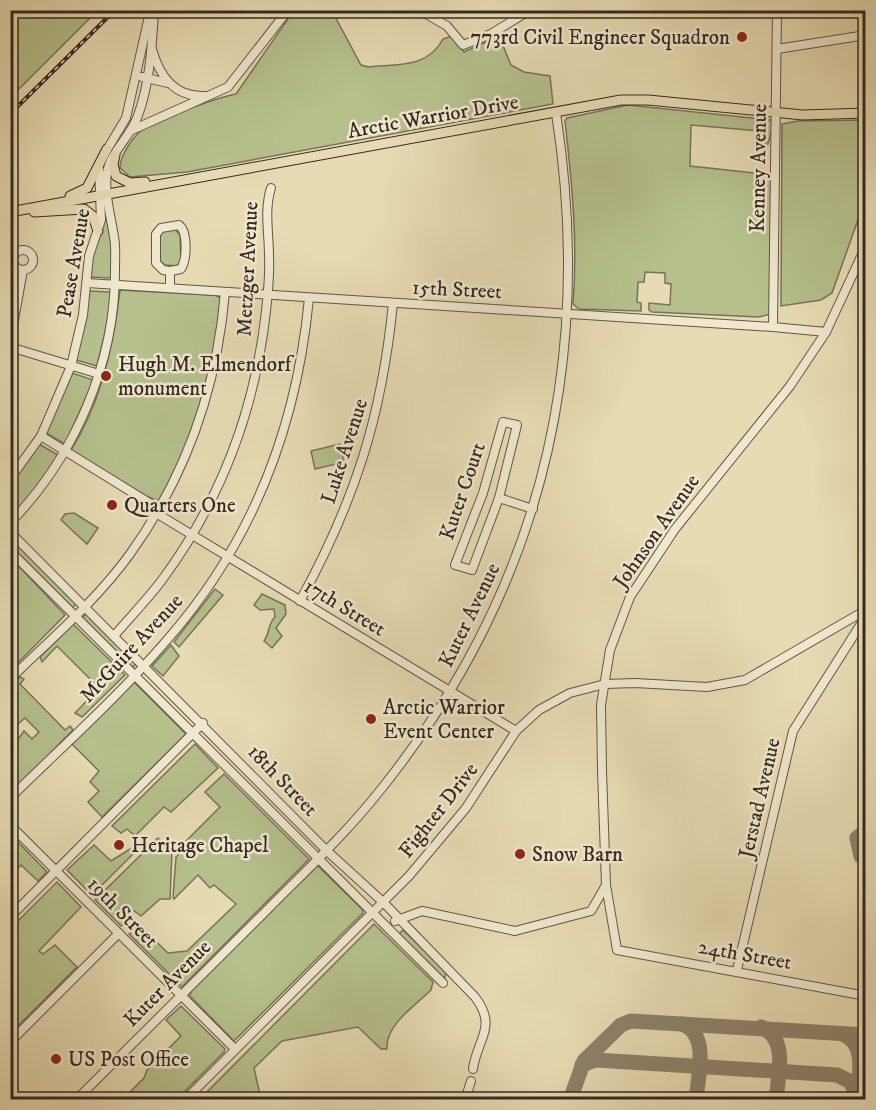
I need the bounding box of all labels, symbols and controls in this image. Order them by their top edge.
place label: 773rd Civil Engineer Squadron [471,25,730,51]
marker: 773rd Civil Engineer Squadron [735,30,749,44]
street label: Arctic Warrior Drive [346,89,521,145]
street label: Kenney Avenue [745,103,773,233]
street label: Metzger Avenue [231,201,265,337]
street label: Pease Avenue [52,206,96,320]
street label: 15th Street [411,275,503,305]
place label: Hugh M. Elmendorf monument [118,352,295,402]
marker: Hugh M. Elmendorf monument [99,369,113,383]
street label: Luke Avenue [316,395,374,507]
street label: Kuter Court [434,439,492,543]
street label: Johnson Avenue [607,469,706,595]
place label: Quarters One [124,493,236,519]
marker: Quarters One [105,498,119,512]
street label: Kuter Avenue [433,559,506,672]
street label: 17th Street [299,573,390,642]
street label: McGuire Avenue [75,588,189,709]
place label: Arctic Warrior Event Center [383,695,505,745]
marker: Arctic Warrior Event Center [364,712,378,726]
street label: Jerstad Avenue [733,735,787,863]
street label: 18th Street [242,739,323,822]
street label: Fighter Drive [393,757,484,863]
place label: Heritage Chapel [131,833,269,859]
marker: Heritage Chapel [112,838,126,852]
place label: Snow Barn [532,842,623,868]
marker: Snow Barn [513,847,527,861]
street label: 19th Street [81,872,164,954]
street label: Kuter Avenue [119,934,217,1033]
street label: 24th Street [696,934,794,976]
place label: US Post Office [68,1047,189,1073]
marker: US Post Office [49,1052,63,1066]

